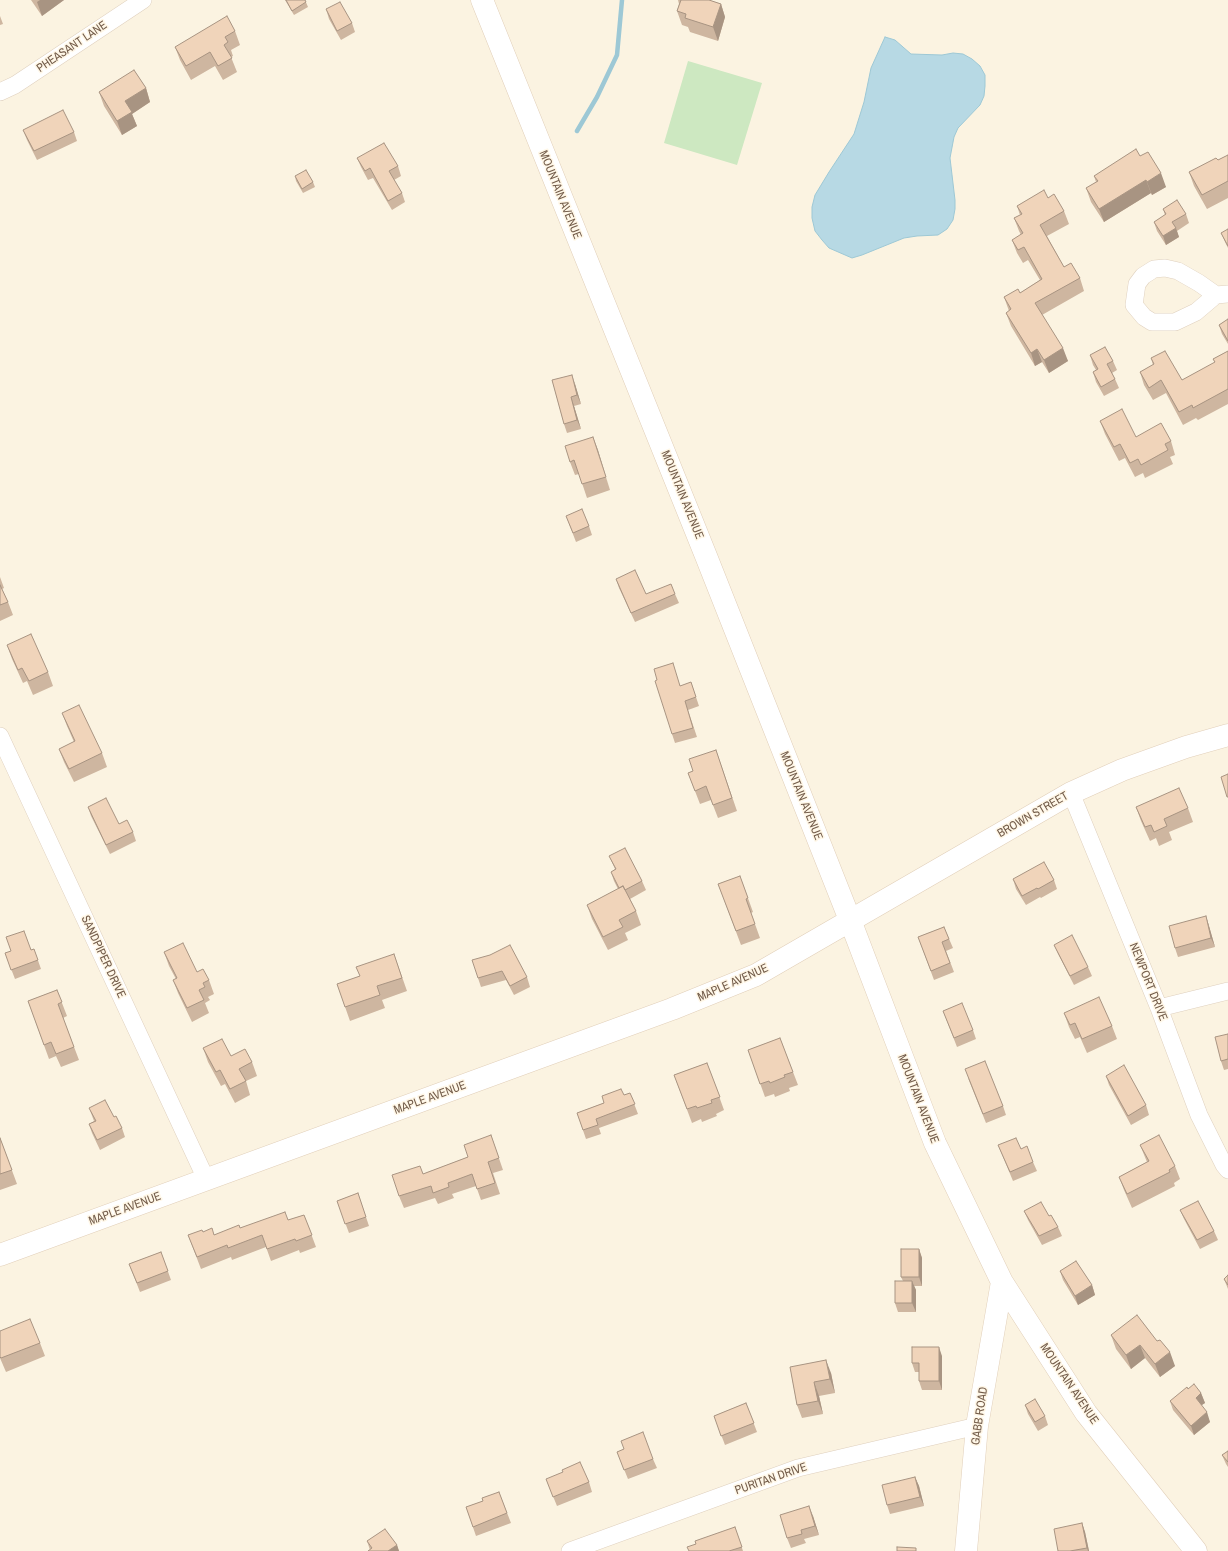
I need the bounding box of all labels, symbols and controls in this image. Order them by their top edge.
street label: PHEASANT LANE [34,18,110,76]
street label: MOUNTAIN AVENUE [536,149,584,241]
street label: MOUNTAIN AVENUE [658,449,706,541]
street label: MOUNTAIN AVENUE [777,750,825,842]
street label: BROWN STREET [995,789,1071,841]
street label: SANDPIPER DRIVE [78,913,128,1001]
street label: NEWPORT DRIVE [1126,941,1170,1023]
street label: MAPLE AVENUE [695,961,771,1005]
street label: MOUNTAIN AVENUE [894,1052,942,1146]
street label: MAPLE AVENUE [392,1078,468,1118]
street label: MAPLE AVENUE [87,1189,163,1229]
street label: MOUNTAIN AVENUE [1037,1341,1101,1427]
street label: GABB ROAD [969,1386,991,1446]
street label: PURITAN DRIVE [733,1460,809,1498]

